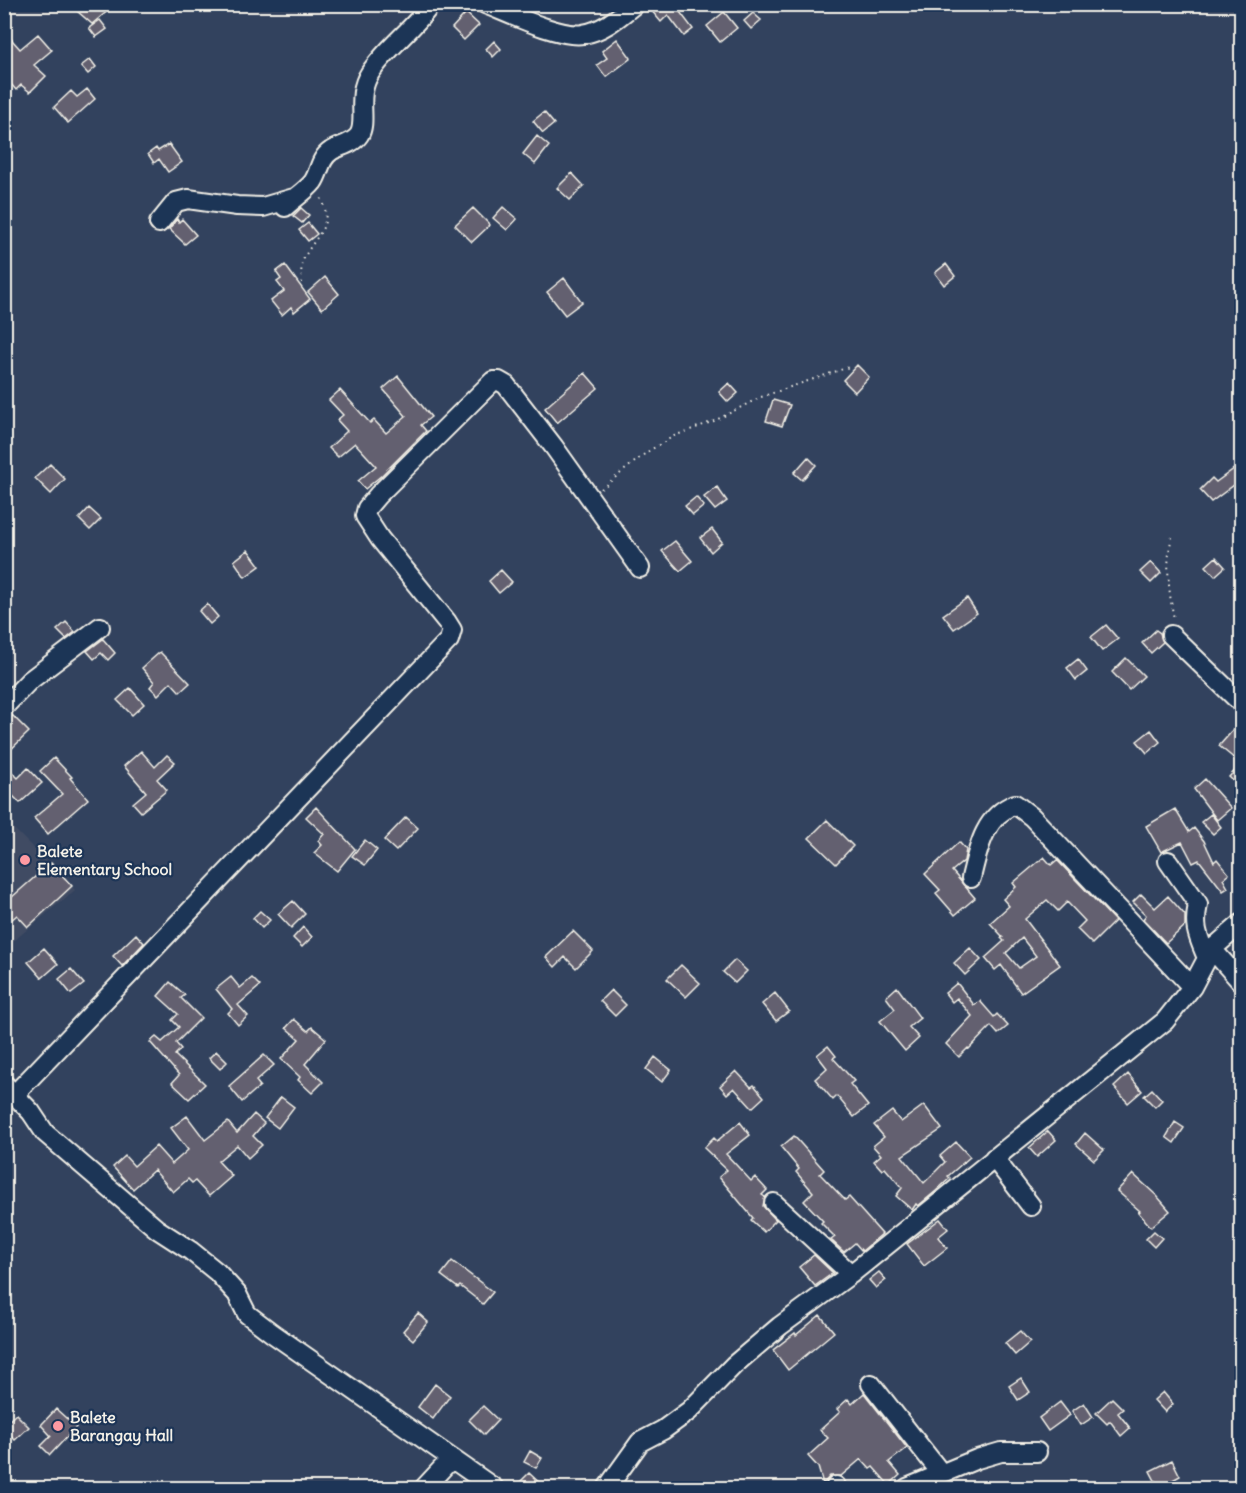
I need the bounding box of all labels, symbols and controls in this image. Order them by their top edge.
place label: Balete Elementary School [37,841,172,880]
marker: Balete Elementary School [18,853,32,867]
place label: Balete Barangay Hall [70,1407,173,1446]
marker: Balete Barangay Hall [51,1419,65,1433]

